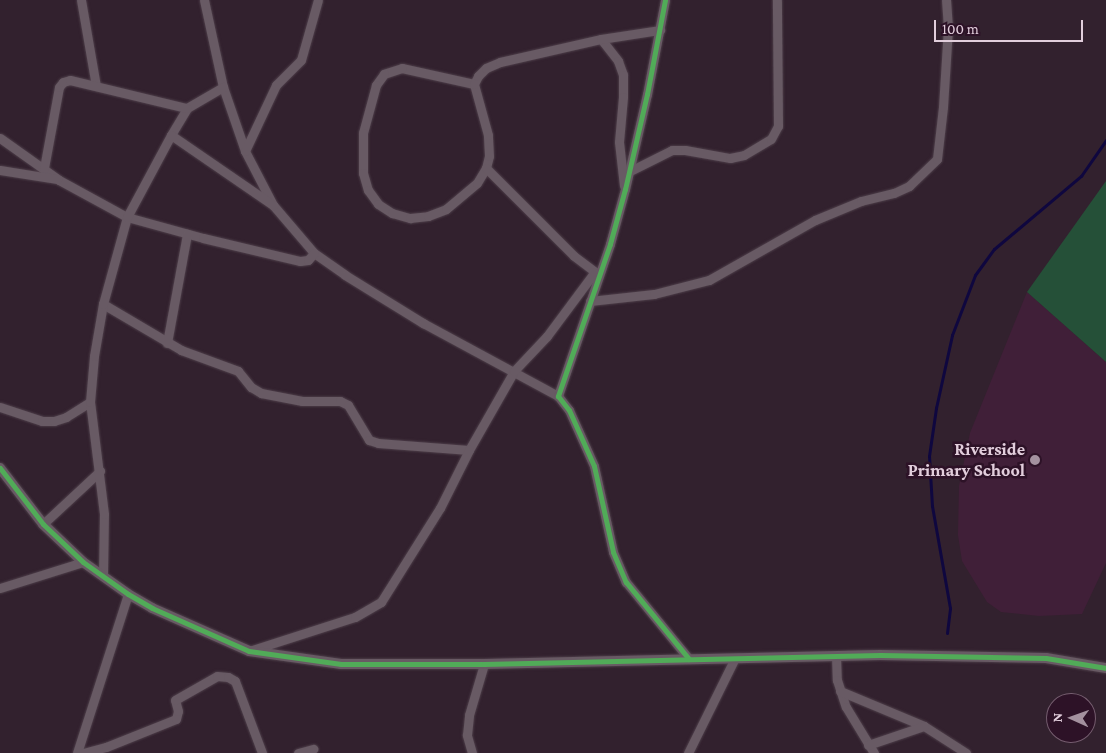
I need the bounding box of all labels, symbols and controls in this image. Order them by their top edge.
scale bar [936,10,1085,42]
text: 100 m [942,21,979,37]
place label: Riverside Primary School [908,439,1025,482]
marker: Riverside Primary School [1029,454,1041,466]
north arrow [1046,693,1096,743]
text: N [1049,712,1065,723]

